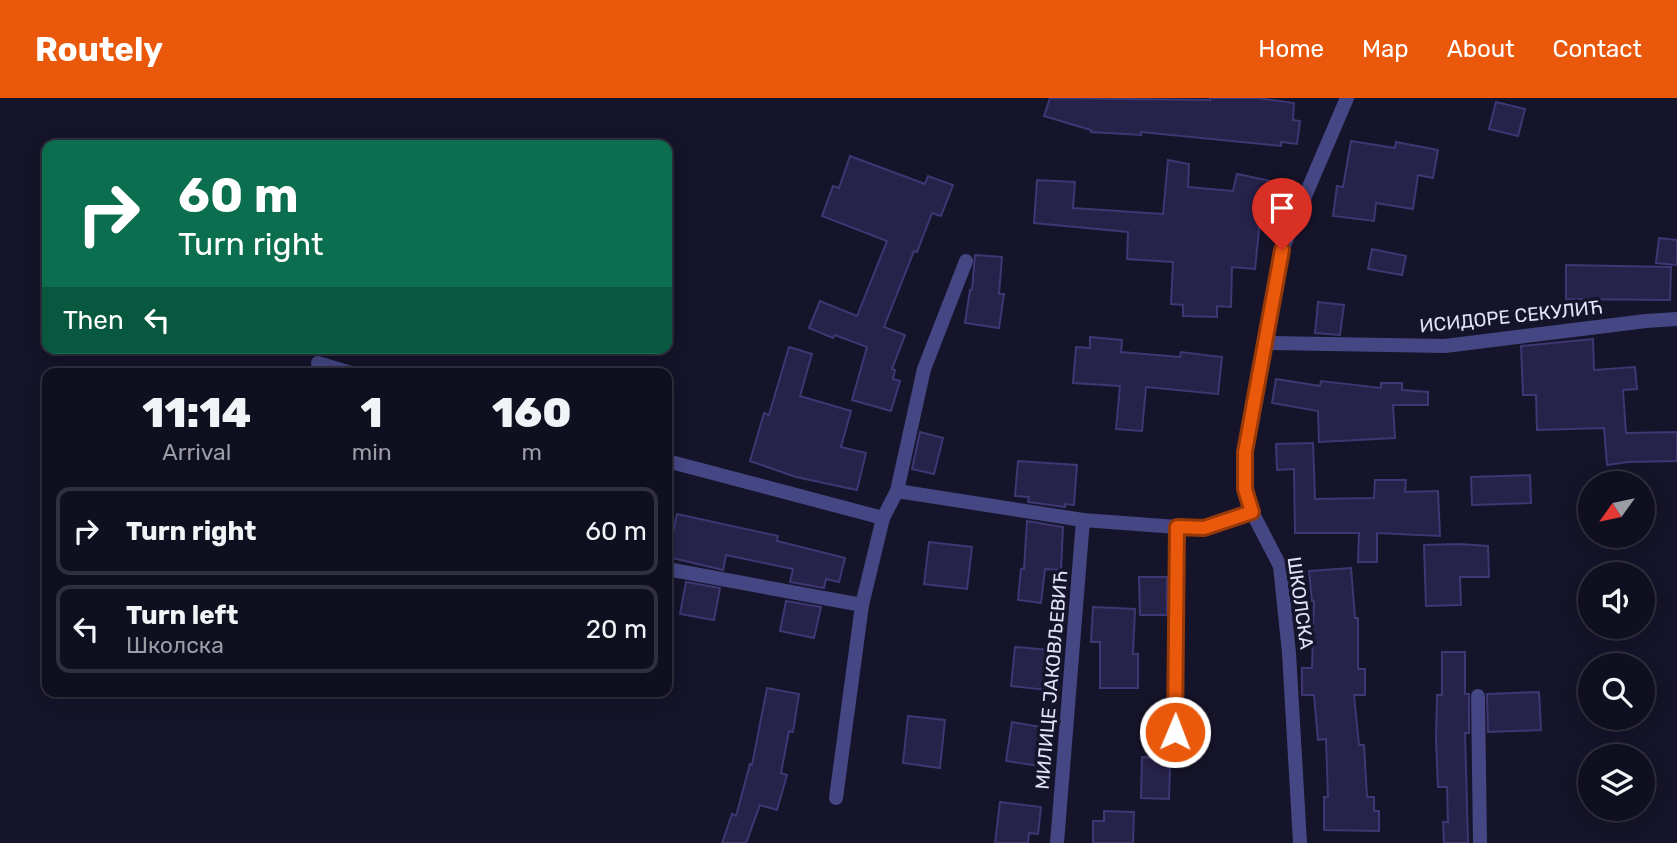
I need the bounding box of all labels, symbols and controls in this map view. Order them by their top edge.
text: Routely [35,30,163,69]
text: Home [1258,35,1324,63]
text: Map [1362,35,1409,63]
text: About [1447,35,1515,63]
text: Contact [1553,35,1642,63]
text: 60 m [178,166,299,224]
icon: right [63,168,154,259]
pin [1252,178,1312,250]
icon: arrive [1263,189,1301,227]
text: Turn right [178,225,323,263]
street label: ИСИДОРЕ СЕКУЛИЋ [1418,295,1604,338]
icon: left [138,301,176,339]
text: Then [63,305,124,336]
text: 11:14 [142,388,251,438]
text: 1 [361,388,383,438]
text: 160 [492,388,572,438]
text: Arrival [162,438,231,466]
text: min [352,438,392,466]
text: m [522,438,542,466]
north arrow [1578,471,1656,548]
map controls [1578,471,1655,821]
icon: right [67,512,105,550]
text: Turn right [126,516,256,547]
text: 60 m [585,516,647,547]
street label: ШКОЛСКА [1283,555,1318,651]
button: sound [1578,562,1655,639]
street label: МИЛИЦЕ ЈАКОВЉЕВИЋ [1030,570,1073,790]
text: Turn left [126,600,238,631]
icon: left [67,610,105,648]
text: 20 m [586,614,647,645]
text: Школска [126,631,224,659]
button: search [1578,653,1655,730]
position arrow [1138,695,1212,769]
button: layers [1578,744,1655,821]

